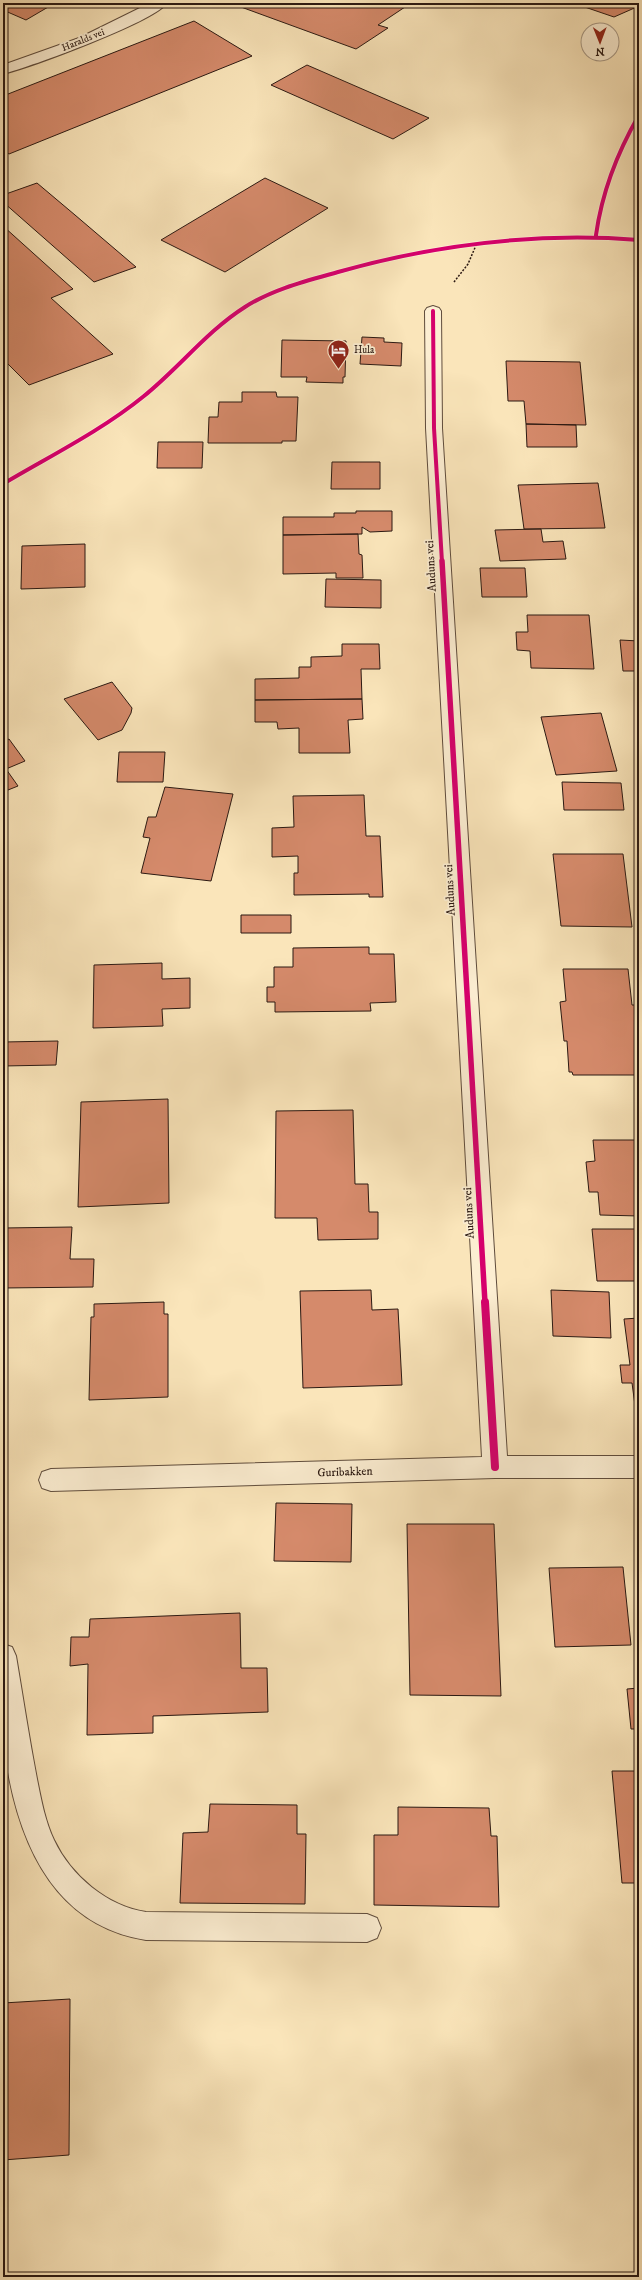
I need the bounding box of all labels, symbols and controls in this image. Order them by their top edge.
north arrow [580,22,620,62]
street label: Haralds vei [60,26,107,54]
text: N [596,44,605,58]
hotel icon: Hula [325,337,351,370]
place label: Hula [354,344,375,356]
street label: Auduns vei [422,540,440,592]
street label: Auduns vei [441,864,459,916]
street label: Auduns vei [460,1187,478,1239]
street label: Guribakken [317,1464,374,1480]

